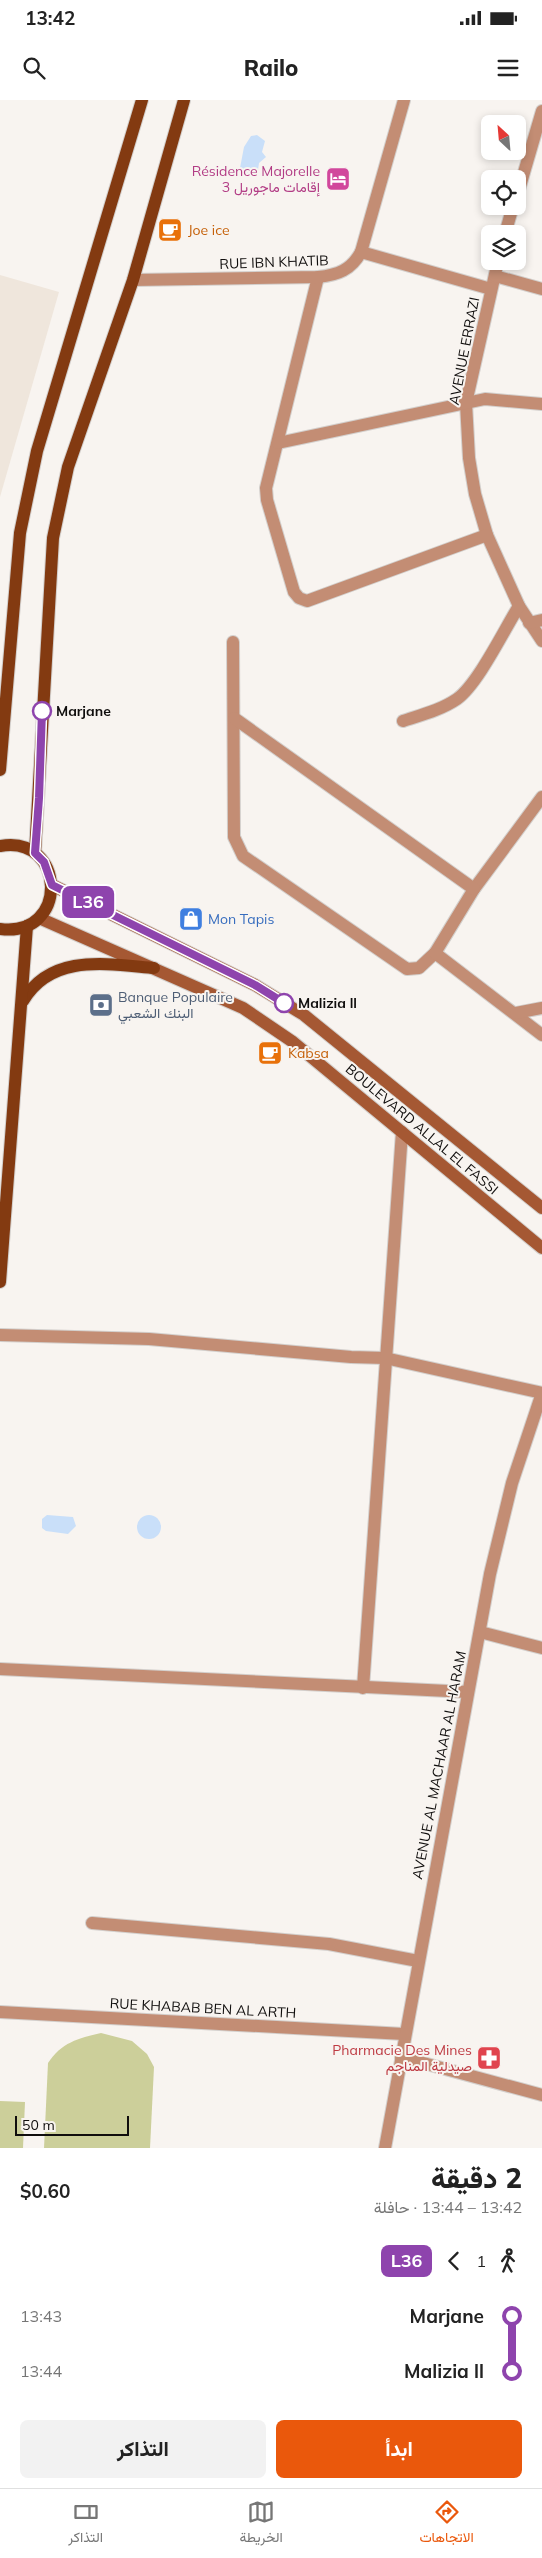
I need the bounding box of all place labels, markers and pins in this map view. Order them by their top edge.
place label: Résidence Majorelle إقامات ماجوريل 3 [192,162,320,197]
hotel icon: Résidence Majorelle إقامات ماجوريل 3 [325,166,351,192]
cafe icon: Joe ice [157,217,183,243]
place label: Joe ice [188,221,230,239]
marker: Marjane [32,701,52,721]
place label: Marjane [56,702,111,720]
shop icon: Mon Tapis [178,906,204,932]
place label: Mon Tapis [208,910,274,928]
place label: Banque Populaire البنك الشعبي [118,988,233,1025]
bank icon: Banque Populaire البنك الشعبي [88,992,114,1018]
marker: Malizia ll [274,993,294,1013]
place label: Malizia ll [298,994,357,1012]
cafe icon: Kabsa [257,1040,283,1066]
place label: Kabsa [288,1044,329,1062]
place label: Pharmacie Des Mines صيدلية المناجم [332,2041,472,2075]
pharmacy icon: Pharmacie Des Mines صيدلية المناجم [476,2045,502,2071]

